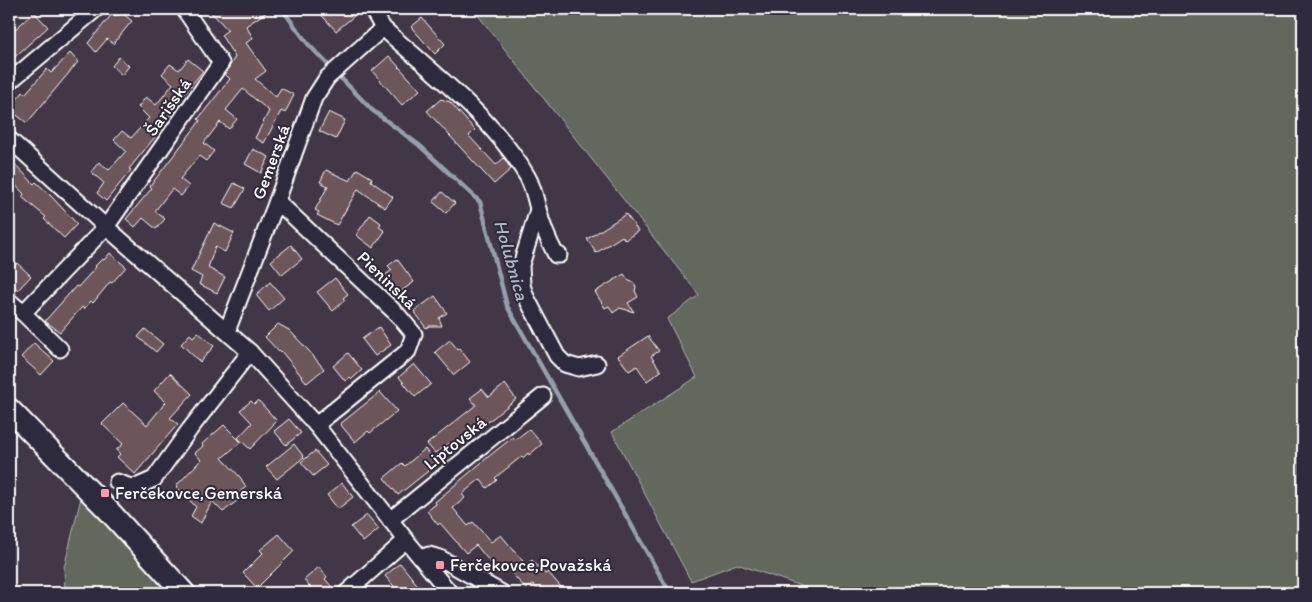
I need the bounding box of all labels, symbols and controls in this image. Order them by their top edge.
street label: Šarišská [140,73,196,140]
street label: Gemerská [247,121,295,203]
water label: Holubnica [489,217,534,303]
street label: Pieninská [353,246,422,314]
street label: Liptovská [419,411,491,475]
place label: Ferčekovce,Gemerská [115,482,283,504]
marker: Ferčekovce,Gemerská [99,487,111,499]
place label: Ferčekovce,Považská [450,554,612,576]
marker: Ferčekovce,Považská [434,559,446,571]

